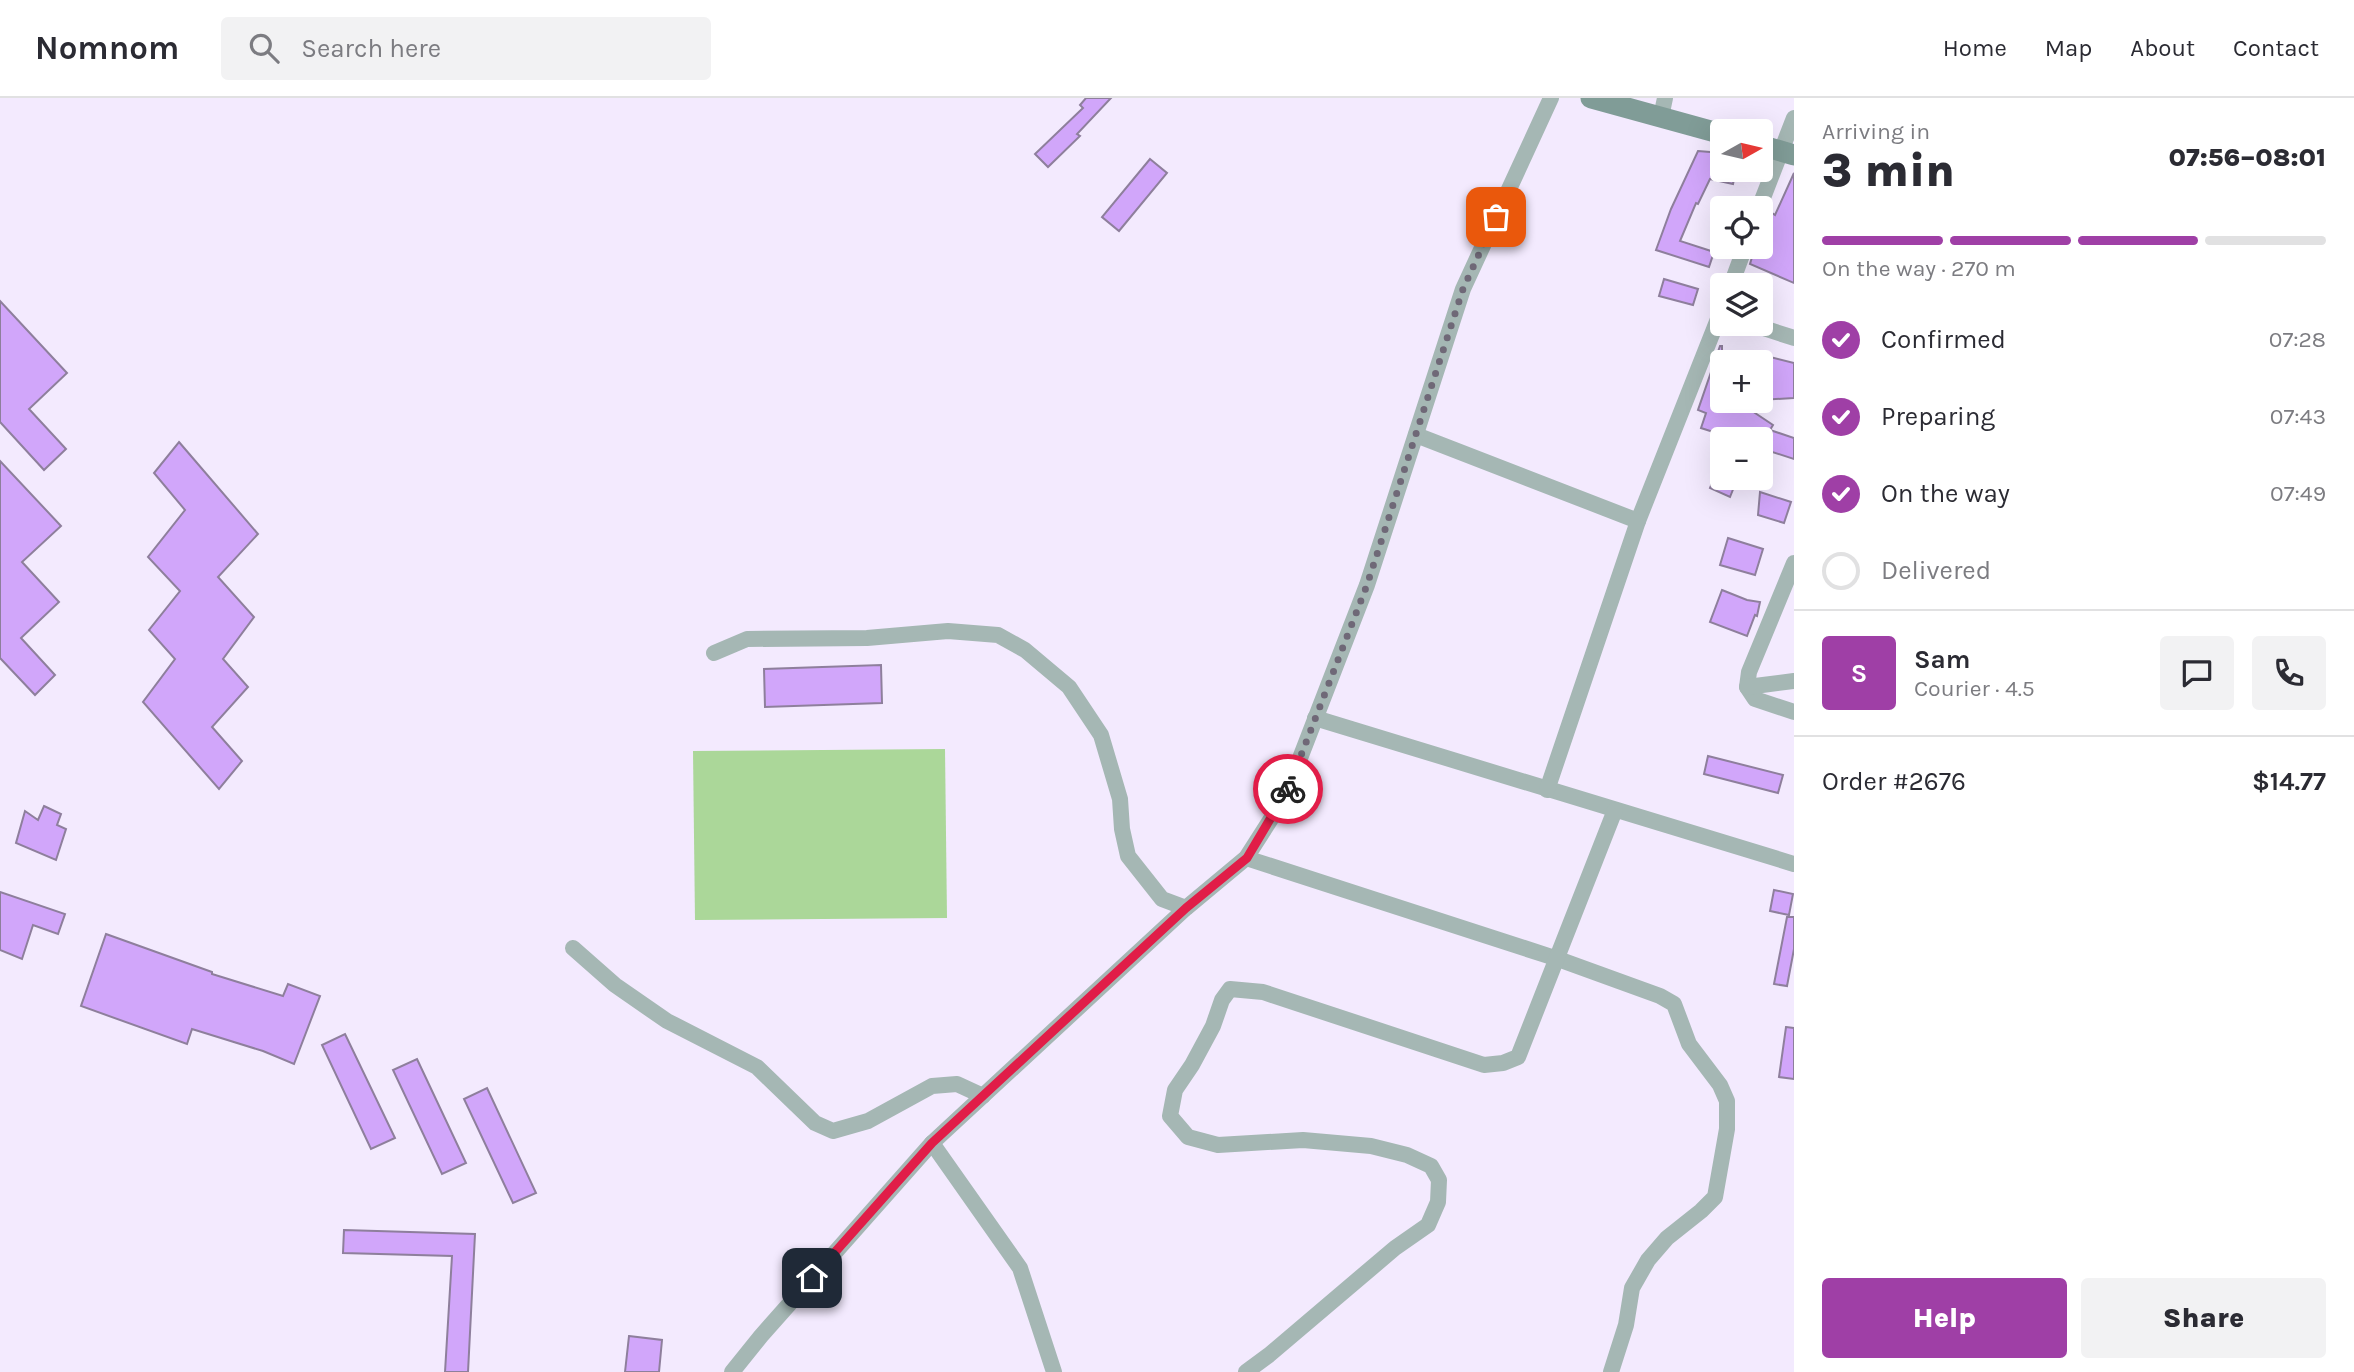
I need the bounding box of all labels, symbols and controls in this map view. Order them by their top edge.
search box [221,17,711,80]
text: Nomnom [35,29,179,67]
icon: search [245,29,283,67]
text: Search here [301,33,441,64]
text: Home [1943,34,2007,62]
text: Map [2045,34,2092,62]
text: About [2130,34,2195,62]
text: Contact [2233,34,2319,62]
text: Arriving in [1822,118,1930,145]
north arrow [1710,119,1773,182]
map controls [1710,119,1773,490]
text: 07:56–08:01 [2169,142,2326,173]
text: 3 min [1822,144,1955,198]
pin [1466,187,1526,247]
button: locate [1710,196,1773,259]
icon: bag [1477,198,1515,236]
text: On the way · 270 m [1822,255,2016,282]
button: layers [1710,273,1773,336]
icon: check [1822,321,1860,359]
text: Confirmed [1881,324,2006,355]
text: 07:28 [2269,326,2326,353]
button: + [1710,350,1773,413]
icon: check [1822,398,1860,436]
text: Preparing [1881,401,1995,432]
text: 07:43 [2270,403,2326,430]
button: − [1710,427,1773,490]
icon: check [1822,475,1860,513]
text: On the way [1881,478,2010,509]
text: 07:49 [2270,480,2326,507]
text: Delivered [1881,555,1991,586]
button: chat [2160,636,2234,710]
button: phone [2252,636,2326,710]
text: Sam [1914,644,1970,675]
text: S [1851,658,1867,689]
text: Courier · 4.5 [1914,675,2035,702]
courier [1253,754,1323,824]
text: Order #2676 [1822,766,1966,797]
text: $14.77 [2252,766,2326,797]
icon: bike [1269,770,1307,808]
pin [782,1248,842,1308]
icon: home [793,1259,831,1297]
button: Help [1822,1278,2067,1358]
button: Share [2081,1278,2326,1358]

